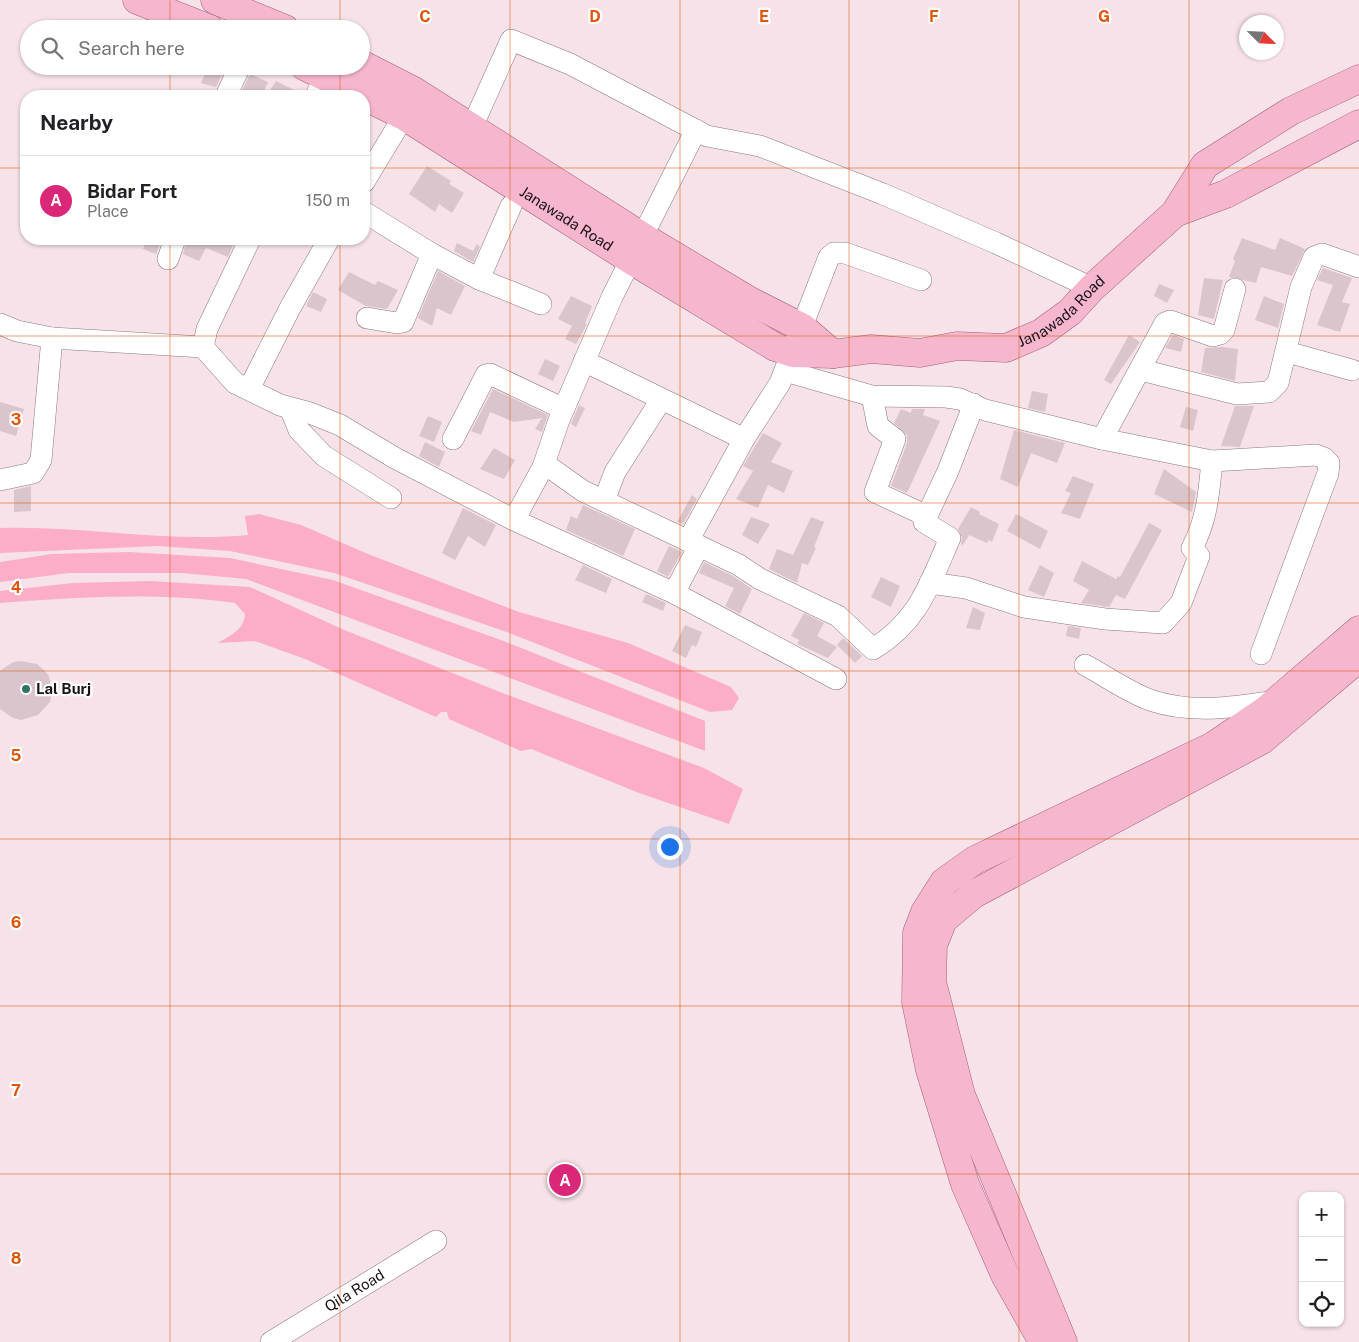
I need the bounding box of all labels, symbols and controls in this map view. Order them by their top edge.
text: C [419,7,431,26]
text: D [589,7,601,26]
text: E [759,7,769,26]
text: F [929,7,939,26]
text: G [1098,7,1110,26]
north arrow [1239,15,1284,60]
search box [20,20,370,75]
icon: search [38,34,66,62]
text: Search here [78,37,185,59]
text: Nearby [40,110,113,135]
text: Bidar Fort [87,180,177,202]
street label: Janawada Road [517,183,616,254]
text: A [50,191,62,210]
text: 150 m [306,191,350,210]
text: Place [87,202,129,221]
street label: Janawada Road [1015,272,1108,350]
text: 3 [11,410,21,429]
text: 4 [11,578,22,597]
place label: Lal Burj [36,680,91,697]
marker: Lal Burj [20,683,32,695]
text: 5 [11,746,22,765]
your location [657,834,683,860]
text: 6 [11,913,21,932]
text: 7 [11,1081,21,1100]
pin: A [549,1161,581,1199]
map controls [1299,1192,1344,1327]
button: + [1299,1192,1344,1237]
button: − [1299,1237,1344,1282]
text: 8 [11,1249,22,1268]
street label: Qila Road [321,1266,387,1315]
button: locate [1299,1282,1344,1327]

